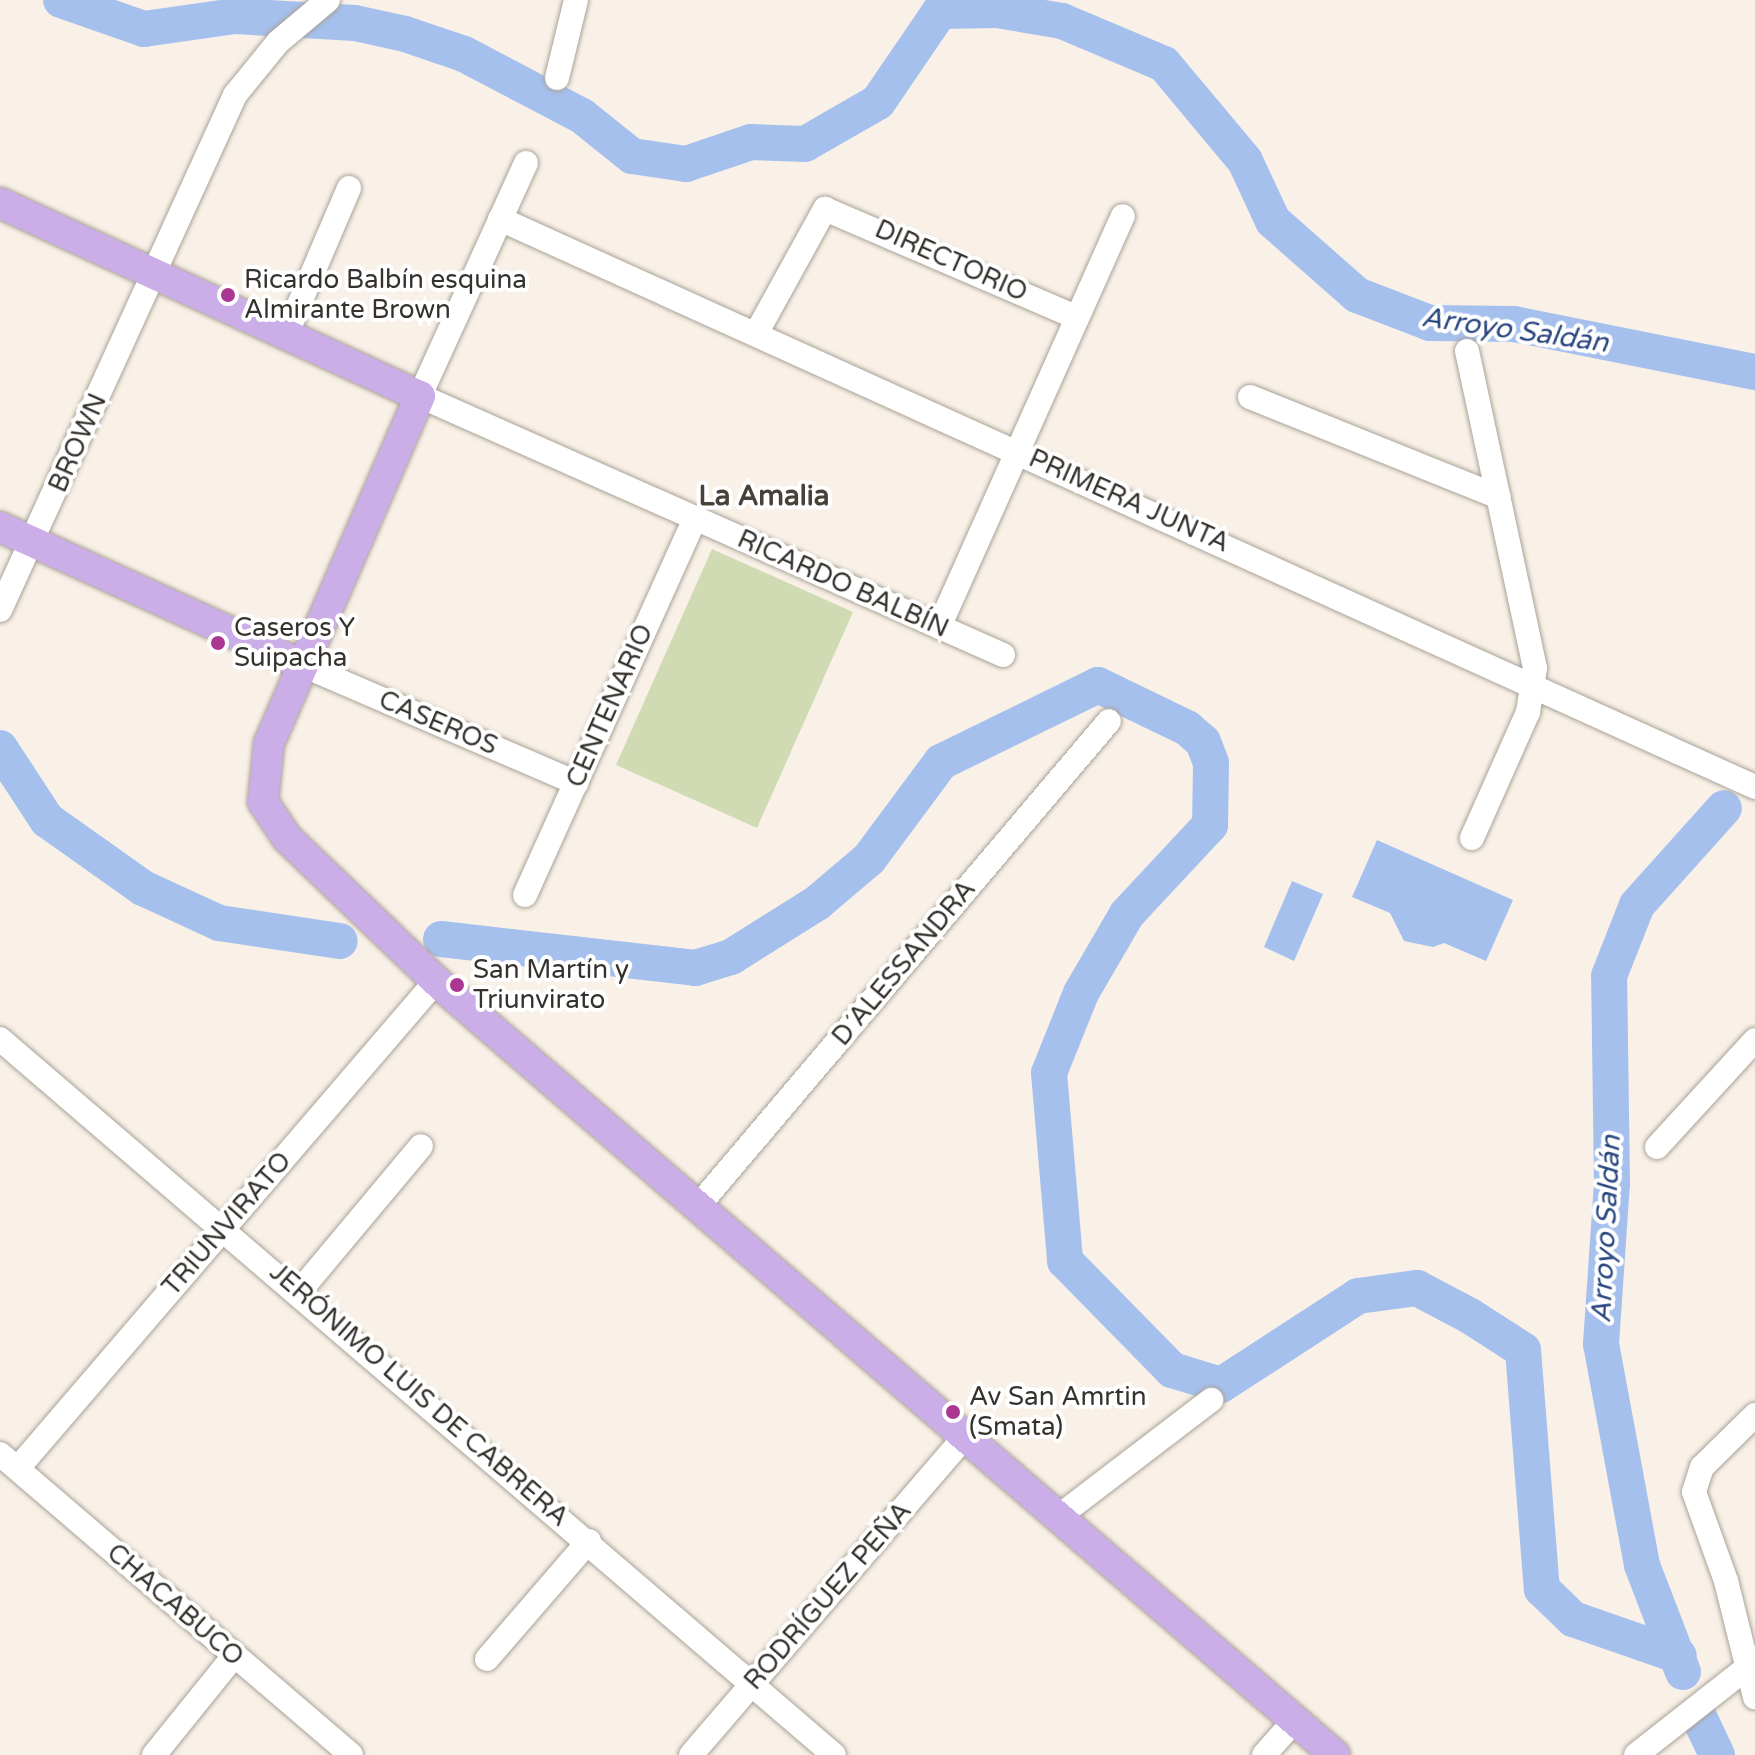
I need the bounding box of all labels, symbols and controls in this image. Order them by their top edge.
street label: DIRECTORIO [870,214,1032,308]
place label: Ricardo Balbín esquina Almirante Brown [244,264,527,326]
marker: Ricardo Balbín esquina Almirante Brown [219,286,237,304]
water label: Arroyo Saldán [1420,300,1610,360]
street label: BROWN [42,389,114,497]
street label: PRIMERA JUNTA [1024,443,1234,559]
district label: La Amalia [699,479,829,513]
street label: RICARDO BALBÍN [733,523,953,645]
place label: Caseros Y Suipacha [234,612,355,674]
street label: CENTENARIO [560,620,660,792]
marker: Caseros Y Suipacha [209,634,227,652]
street label: CASEROS [374,684,502,762]
street label: D´ALESSANDRA [826,874,982,1052]
place label: San Martín y Triunvirato [473,954,629,1016]
marker: San Martín y Triunvirato [448,976,466,994]
water label: Arroyo Saldán [1584,1134,1628,1324]
street label: TRIUNVIRATO [156,1146,298,1302]
street label: JERÓNIMO LUIS DE CABRERA [263,1257,575,1533]
place label: Av San Amrtin (Smata) [969,1381,1147,1442]
marker: Av San Amrtin (Smata) [944,1403,962,1421]
street label: RODRÍGUEZ PEÑA [738,1496,918,1696]
street label: CHACABUCO [100,1537,250,1673]

